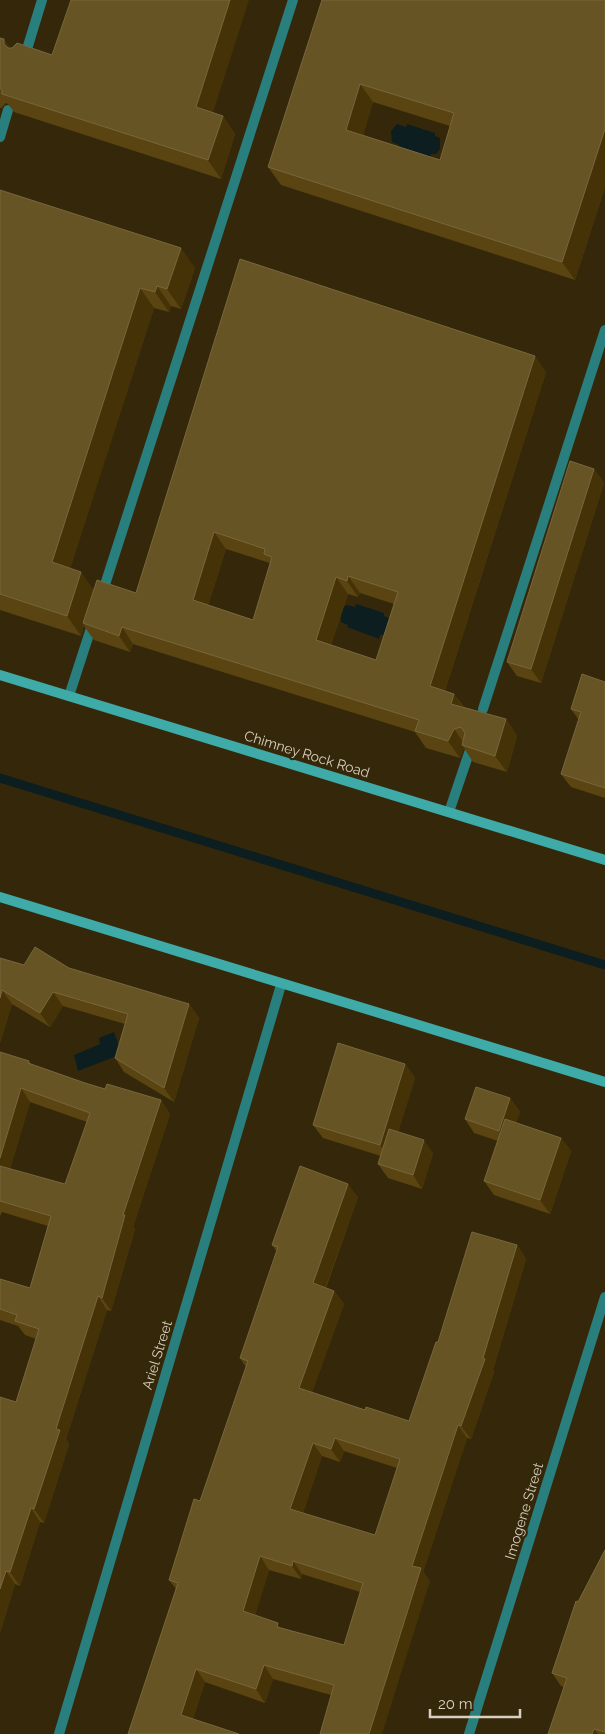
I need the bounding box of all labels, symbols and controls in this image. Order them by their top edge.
street label: Chimney Rock Road [242,727,372,781]
street label: Ariel Street [139,1318,175,1391]
street label: Imogene Street [502,1460,546,1561]
scale bar [430,1686,520,1718]
text: 20 m [438,1695,473,1713]

